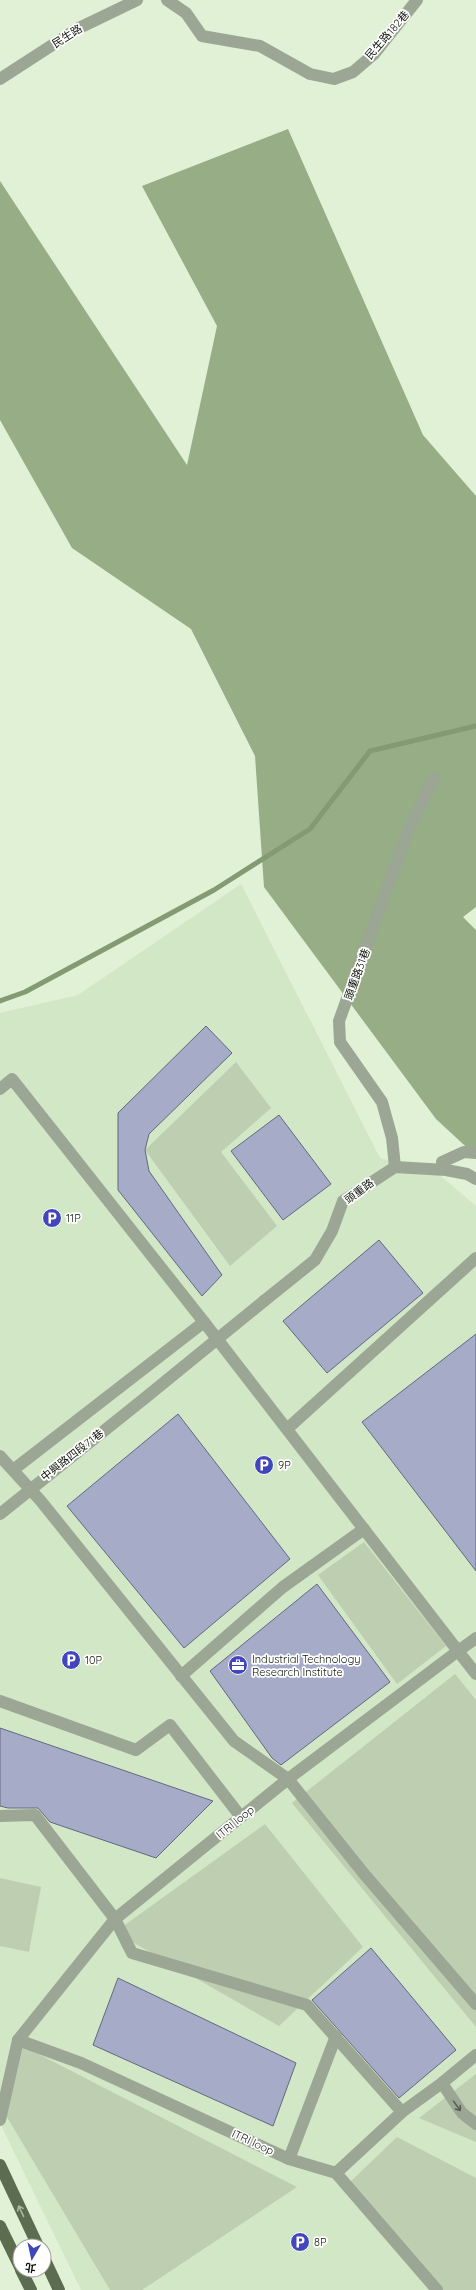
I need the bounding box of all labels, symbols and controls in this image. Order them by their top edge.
street label: 民生路182巷 [362,8,412,62]
street label: 民生路 [49,21,85,51]
street label: 頭重路31巷 [341,946,373,1002]
street label: 頭重路 [342,1176,376,1206]
parking icon: 11P [41,1207,63,1229]
place label: 11P [66,1211,81,1225]
street label: 中興路四段71巷 [38,1426,106,1484]
parking icon: 9P [253,1454,275,1476]
place label: 9P [278,1458,291,1472]
parking icon: 10P [60,1649,82,1671]
place label: Industrial Technology Research Institute [252,1652,361,1679]
place label: 10P [85,1653,103,1667]
office icon: Industrial Technology Research Institute [227,1654,249,1676]
street label: ITRI loop [213,1802,257,1842]
one-way arrow [453,2100,461,2111]
street label: ITRI loop [230,2126,277,2158]
one-way arrow [17,2205,24,2217]
parking icon: 8P [289,2231,311,2253]
place label: 8P [314,2235,327,2249]
north arrow [12,2238,52,2278]
text: 北 [24,2260,37,2276]

